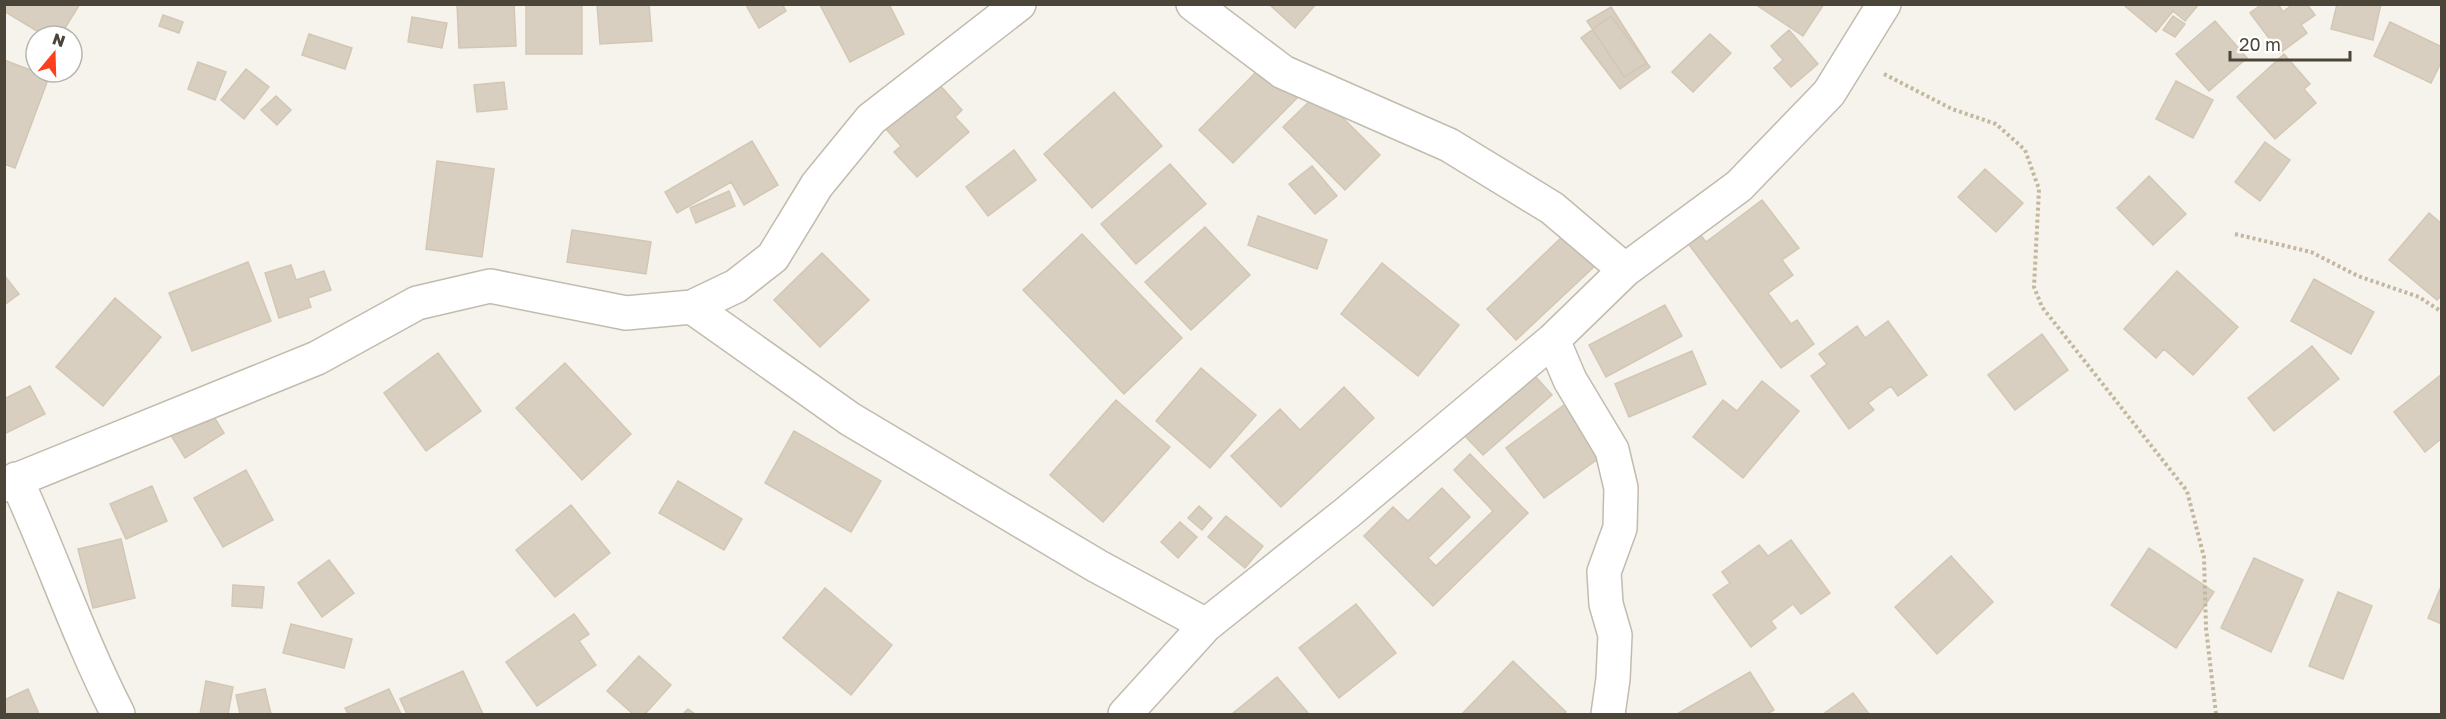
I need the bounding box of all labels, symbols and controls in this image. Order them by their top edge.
north arrow [24,24,84,84]
scale bar [2230,24,2350,62]
text: N [50,28,68,51]
text: 20 m [2239,33,2281,55]

